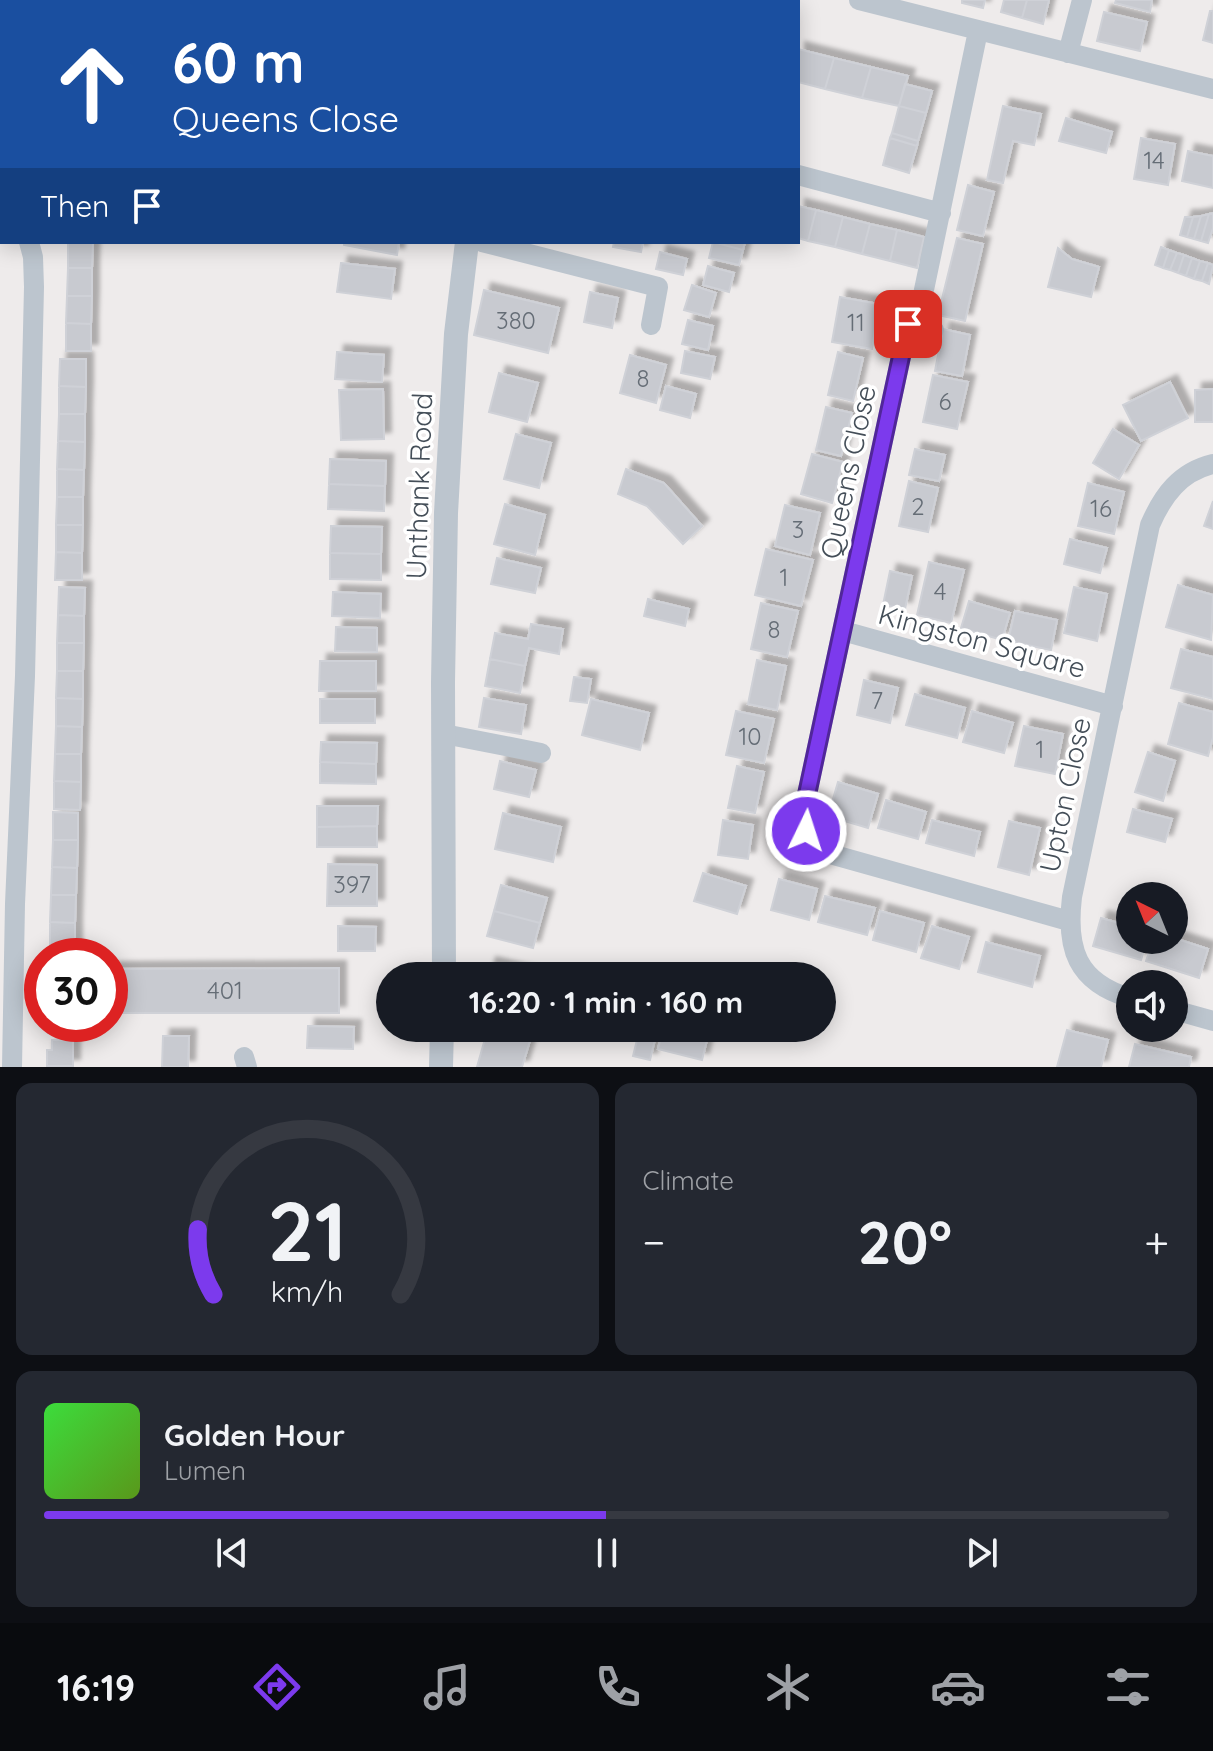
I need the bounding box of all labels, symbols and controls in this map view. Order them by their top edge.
text: 60 m [172,27,305,97]
icon: ahead [40,32,144,136]
text: Queens Close [172,96,399,141]
house number: 14 [1143,145,1165,175]
icon: arrive [125,184,169,228]
text: Then [40,187,109,225]
pin [874,290,942,358]
icon: arrive [886,302,930,346]
house number: 380 [496,305,536,335]
house number: 11 [847,307,865,337]
house number: 8 [637,363,649,393]
street label: Queens Close [812,382,883,562]
house number: 6 [939,386,952,416]
street label: Unthank Road [398,392,439,580]
house number: 2 [911,491,925,521]
house number: 16 [1090,493,1112,523]
house number: 3 [792,514,804,544]
house number: 1 [780,562,788,592]
house number: 4 [934,576,946,606]
street label: Kingston Square [875,596,1090,685]
house number: 8 [768,614,780,644]
house number: 7 [871,685,883,715]
street label: Upton Close [1031,714,1098,875]
house number: 10 [738,721,762,751]
house number: 1 [1036,734,1044,764]
position arrow [764,789,848,873]
house number: 397 [333,869,371,899]
north arrow [1116,882,1188,954]
map controls [1116,882,1188,1042]
speed limit sign: 30 [24,938,128,1042]
button: sound [1116,970,1188,1042]
house number: 401 [207,975,243,1005]
text: 16:20 · 1 min · 160 m [469,983,743,1021]
text: Climate [643,1164,734,1197]
text: 21 [267,1178,347,1282]
text: 20° [858,1204,952,1279]
text: − [643,1214,665,1269]
text: + [1144,1214,1169,1269]
text: km/h [271,1273,344,1309]
text: Golden Hour [164,1416,345,1454]
text: Lumen [164,1454,246,1487]
icon: previous [210,1531,254,1575]
icon: pause [585,1531,629,1575]
icon: next [960,1531,1004,1575]
icon: directions [249,1659,305,1715]
icon: music [419,1659,475,1715]
icon: phone [590,1659,646,1715]
icon: climate [760,1659,816,1715]
icon: car [930,1659,986,1715]
icon: filters [1100,1659,1156,1715]
text: 16:19 [57,1665,135,1710]

